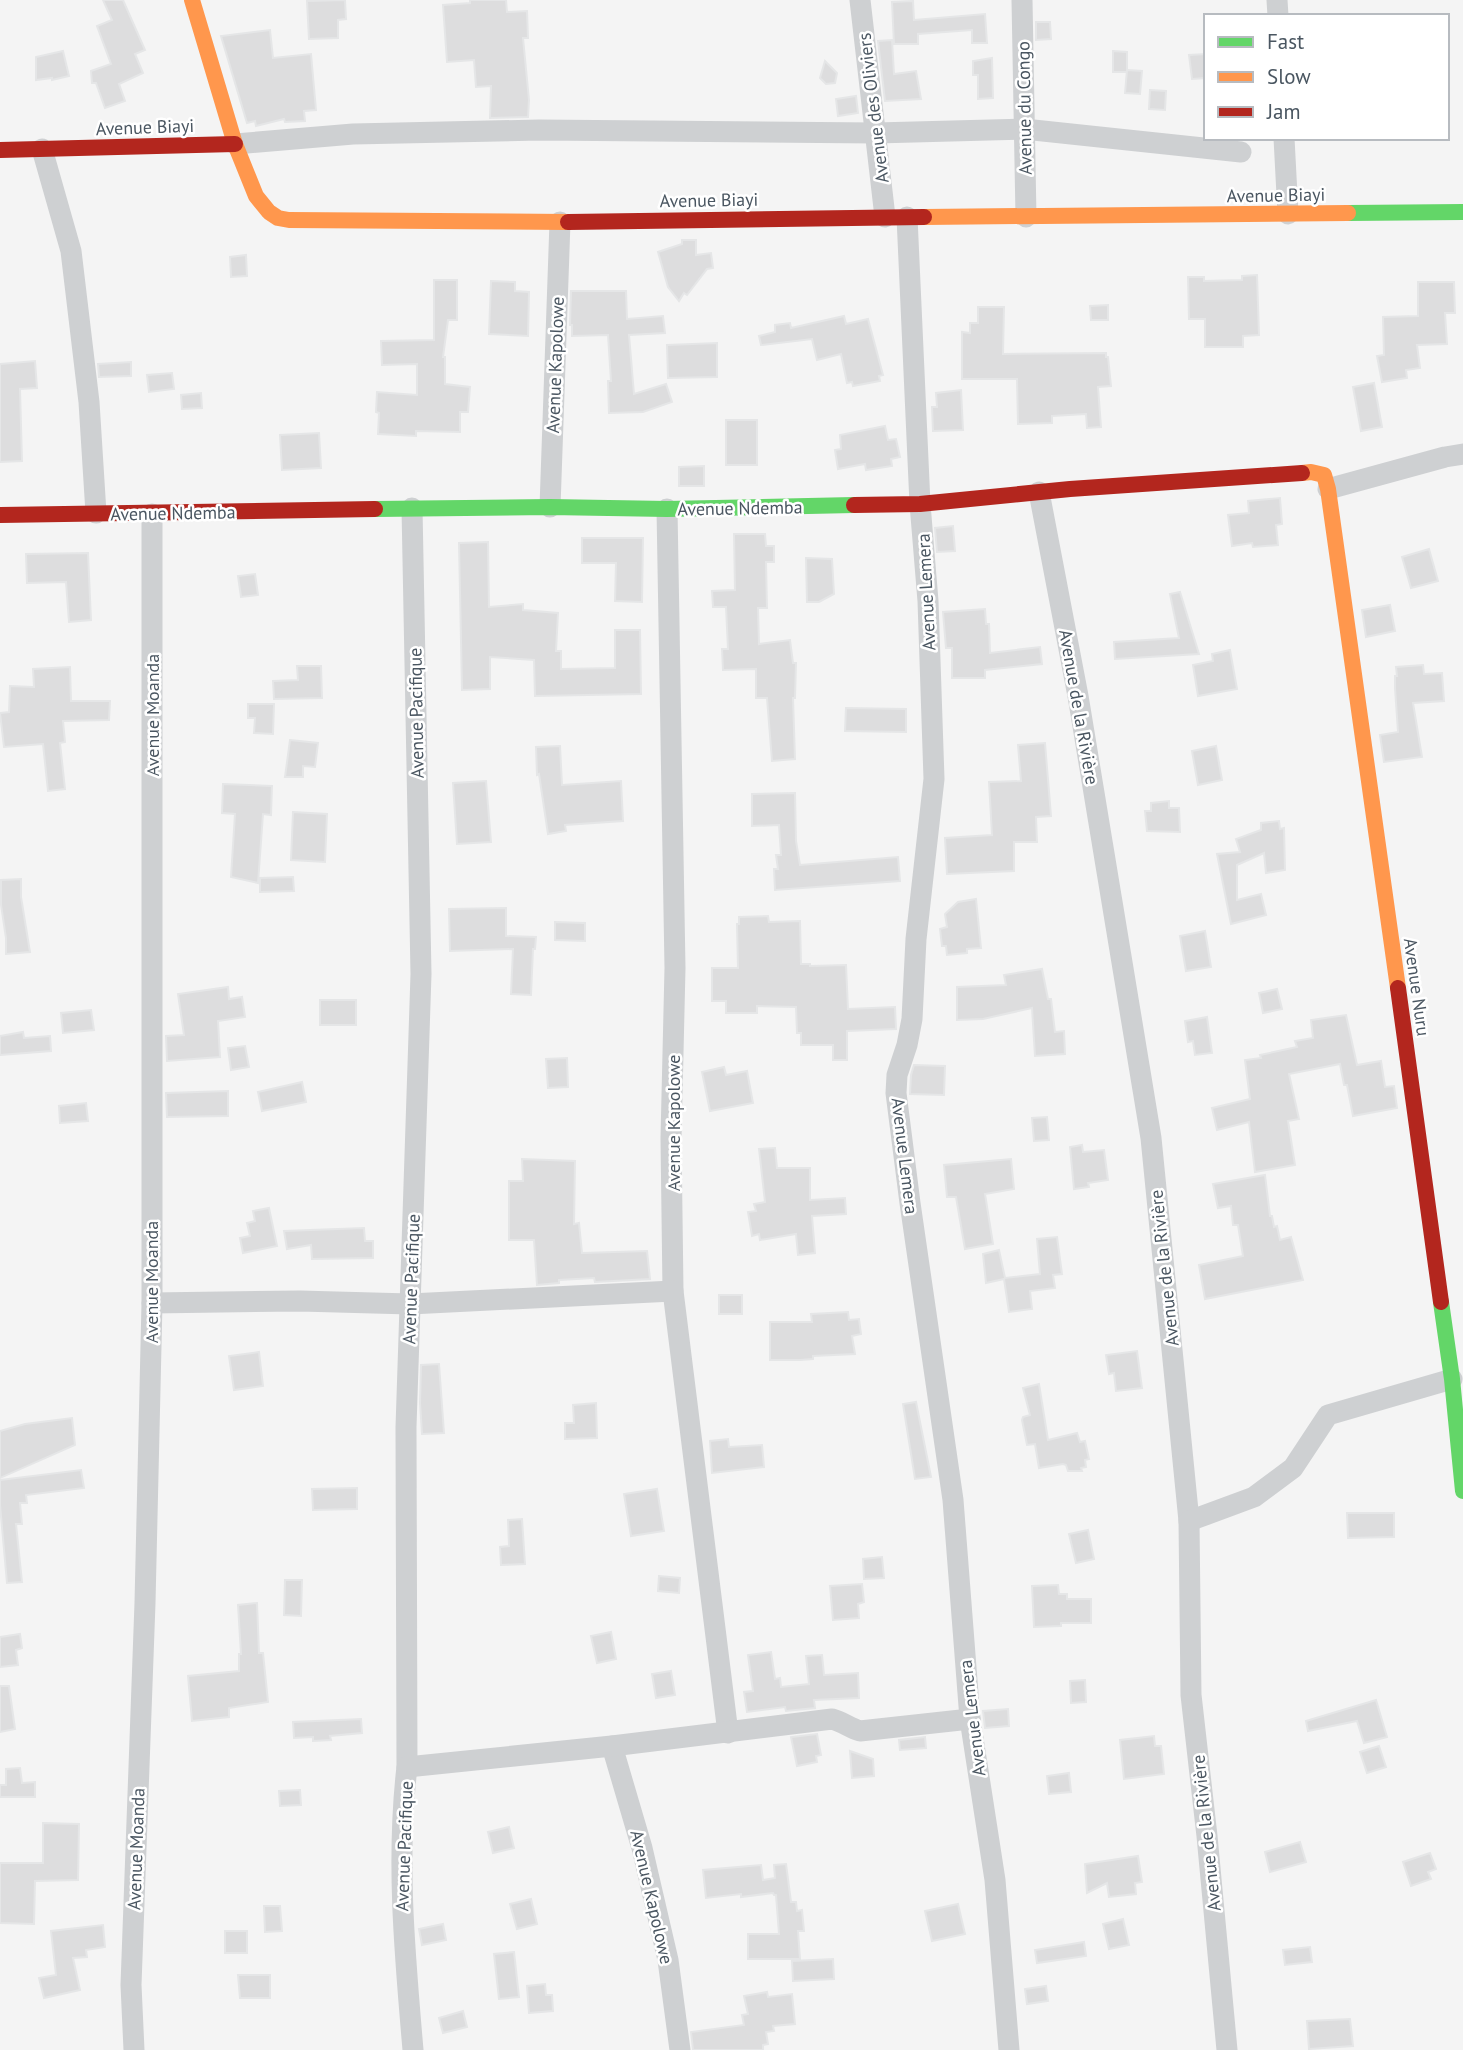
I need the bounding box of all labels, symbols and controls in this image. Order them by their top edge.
legend [1204,14,1449,140]
text: Fast [1267,28,1304,55]
street label: Avenue des Oliviers [852,32,894,184]
street label: Avenue du Congo [1011,41,1037,175]
text: Slow [1267,63,1311,90]
text: Jam [1266,98,1301,125]
street label: Avenue Biayi [95,114,195,140]
street label: Avenue Biayi [1227,183,1325,207]
street label: Avenue Biayi [660,188,758,212]
street label: Avenue Kapolowe [541,296,569,434]
street label: Avenue Ndemba [677,495,803,521]
street label: Avenue Ndemba [110,500,236,526]
street label: Avenue Lemera [911,533,941,651]
street label: Avenue de la Rivière [1054,628,1104,786]
street label: Avenue Pacifique [403,648,429,778]
street label: Avenue Moanda [141,654,164,776]
street label: Avenue Nuru [1399,937,1435,1037]
street label: Avenue Kapolowe [662,1055,685,1191]
street label: Avenue Lemera [886,1096,924,1216]
street label: Avenue de la Rivière [1144,1189,1184,1347]
street label: Avenue Pacifique [397,1213,425,1345]
street label: Avenue Moanda [140,1221,163,1343]
street label: Avenue Lemera [953,1658,991,1778]
street label: Avenue de la Rivière [1186,1754,1226,1912]
street label: Avenue Pacifique [390,1780,418,1912]
street label: Avenue Moanda [122,1787,150,1911]
street label: Avenue Kapolowe [625,1828,679,1966]

